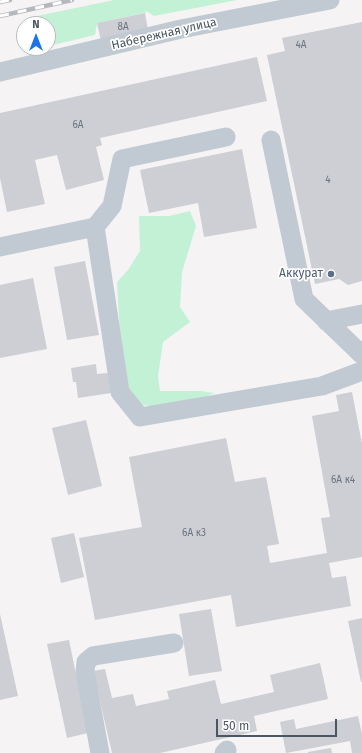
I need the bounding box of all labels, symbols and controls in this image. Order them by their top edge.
street label: Набережная улица [110,15,218,53]
north arrow [16,16,56,56]
text: N [32,18,40,31]
house number: 8А [117,21,129,33]
house number: 4А [295,39,307,51]
house number: 6А [72,119,84,131]
house number: 4 [325,174,331,186]
place label: Аккурат [279,267,323,281]
marker: Аккурат [326,269,336,279]
house number: 6А к4 [331,474,355,486]
house number: 6А к3 [182,527,206,539]
scale bar [218,711,339,737]
text: 50 m [223,719,249,733]

